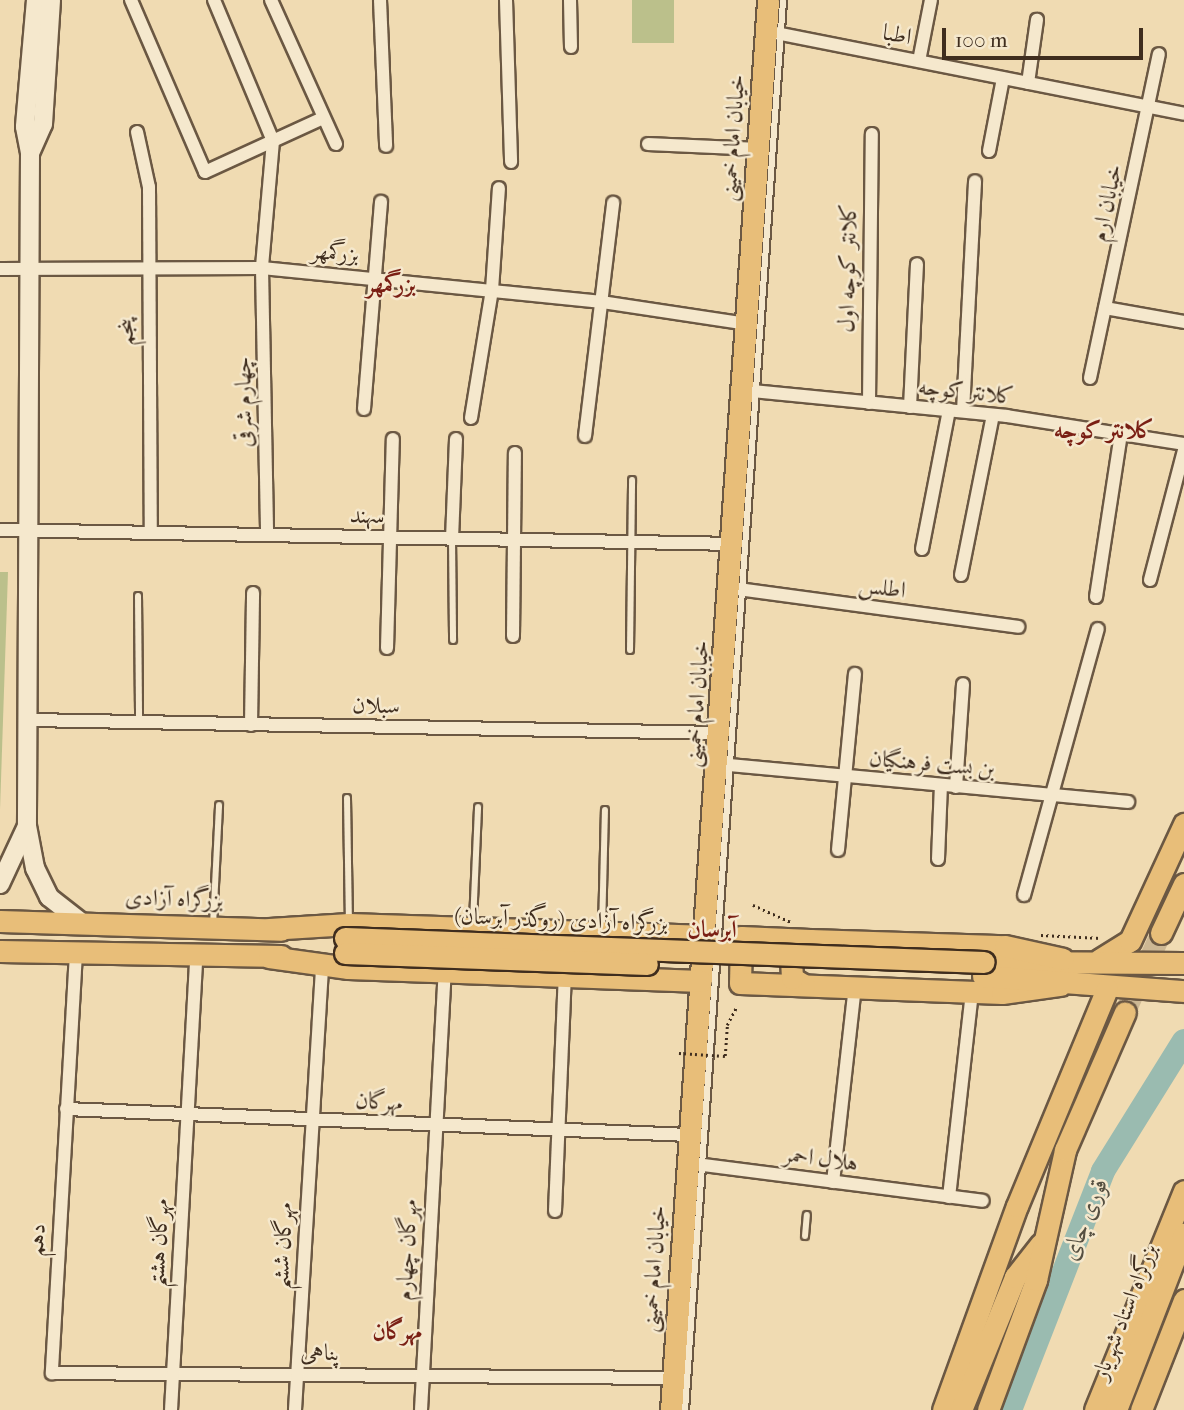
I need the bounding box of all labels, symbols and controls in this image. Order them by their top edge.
scale bar [946,14,1147,58]
street label: اطبا [880,19,914,51]
text: 100 m [955,28,1008,52]
street label: خیابان امام خمینی [715,74,751,202]
street label: خیابان ارم [1085,162,1129,244]
street label: کلانتر کوچه اول [833,203,863,333]
street label: بزرگمهر [310,237,360,269]
district label: بزرگمهر [366,271,416,299]
street label: پنجم [112,318,140,346]
street label: چهارم شرقی [229,356,259,448]
street label: کلانتر کوچه [917,373,1015,411]
district label: کلانتر کوچه [1054,417,1154,445]
street label: سهند [349,502,385,530]
street label: اطلس [857,571,907,605]
street label: خیابان امام خمینی [679,640,715,768]
street label: سبلان [352,692,400,720]
street label: بن بست فرهنگیان [868,745,996,783]
street label: بزرگراه آزادی [124,883,224,915]
street label: بزرگراه آزادی (روگذر آبرسان) [454,902,668,938]
district label: آبرسان [687,916,737,944]
street label: مهرگان [355,1087,403,1117]
street label: هلال احمر [782,1140,860,1178]
water label: قوری چای [1055,1173,1115,1265]
street label: مهرگان هشتم [143,1198,175,1288]
street label: مهرگان چهارم [391,1199,423,1301]
street label: مهرگان ششم [267,1202,299,1290]
street label: خیابان امام خمینی [636,1205,672,1333]
street label: دهم [22,1223,52,1257]
street label: بزرگراه استاد شهریار [1086,1240,1164,1384]
district label: مهرگان [372,1318,422,1346]
street label: پناهی [300,1339,340,1367]

